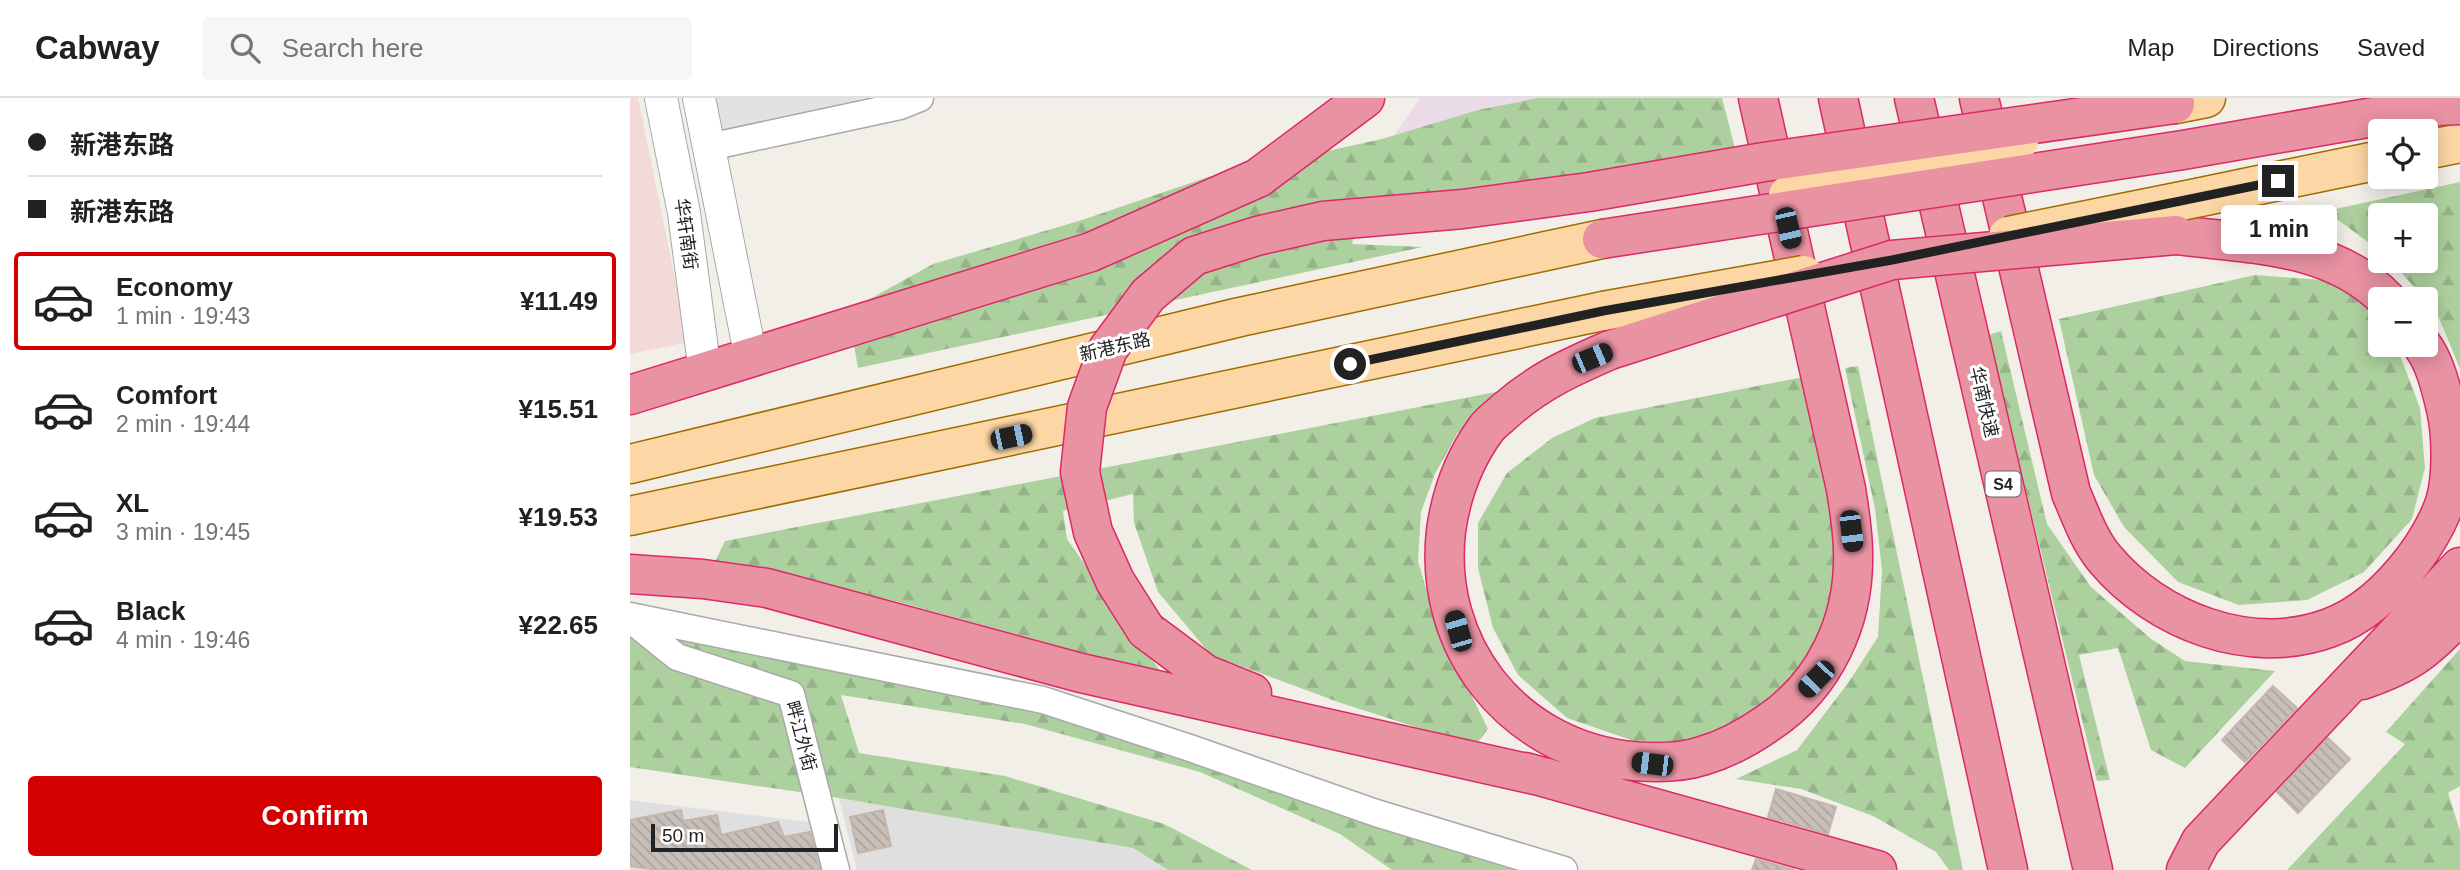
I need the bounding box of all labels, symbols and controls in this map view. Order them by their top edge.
search box [202,17,692,80]
text: Cabway [35,29,160,66]
icon: search [226,29,264,67]
text: Search here [282,33,423,63]
text: Map [2128,34,2174,61]
text: Directions [2212,34,2319,61]
text: Saved [2357,34,2425,61]
map controls [2368,119,2438,357]
button: locate [2368,119,2438,189]
text: 新港东路 [70,130,174,160]
route end [2262,165,2294,197]
text: 新港东路 [70,197,174,227]
street label: 华轩南街 [671,197,701,271]
button: + [2368,203,2438,273]
car [1774,205,1803,251]
callout: 1 min [2220,206,2336,254]
text: 1 min [2249,216,2309,242]
icon: car [32,270,95,333]
text: Economy [116,272,233,302]
text: ¥11.49 [520,286,598,316]
button: − [2368,287,2438,357]
text: 1 min · 19:43 [116,303,250,329]
street label: 新港东路 [1078,329,1152,365]
car [1569,340,1616,376]
route start [1334,348,1366,380]
street label: 华南快速 [1966,365,2002,439]
icon: car [32,378,95,441]
text: Comfort [116,380,217,410]
text: ¥15.51 [518,394,598,424]
text: 2 min · 19:44 [116,411,250,437]
car [989,422,1034,452]
road number: S4 [1986,472,2020,496]
icon: car [32,486,95,549]
text: XL [116,488,149,518]
text: ¥19.53 [518,502,598,532]
car [1839,509,1864,553]
text: 3 min · 19:45 [116,519,250,545]
icon: car [32,594,95,657]
text: Black [116,596,185,626]
car [1443,608,1474,654]
text: ¥22.65 [518,610,598,640]
text: 4 min · 19:46 [116,627,250,653]
car [1794,657,1839,701]
street label: 畔江外街 [782,699,820,773]
car [1630,751,1675,777]
button: Confirm [28,776,602,856]
scale bar [651,821,838,853]
text: 50 m [662,825,704,846]

